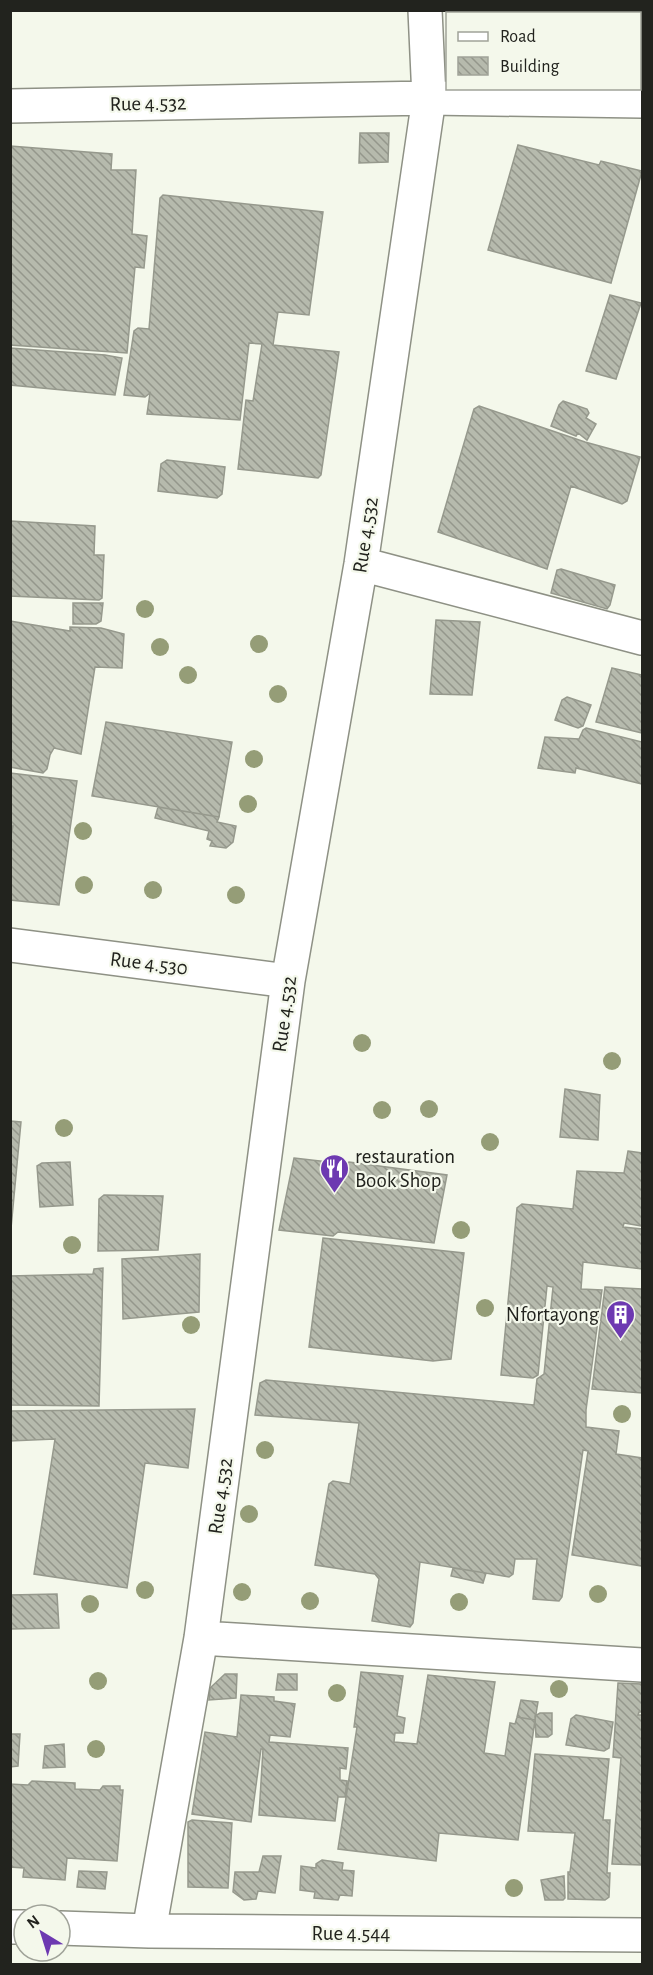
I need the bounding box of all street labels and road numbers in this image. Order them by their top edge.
street label: Rue 4.532 [109,92,187,115]
street label: Rue 4.532 [349,495,382,575]
street label: Rue 4.530 [109,948,189,979]
street label: Rue 4.532 [269,974,300,1054]
street label: Rue 4.532 [205,1456,236,1536]
street label: Rue 4.544 [312,1923,390,1944]

